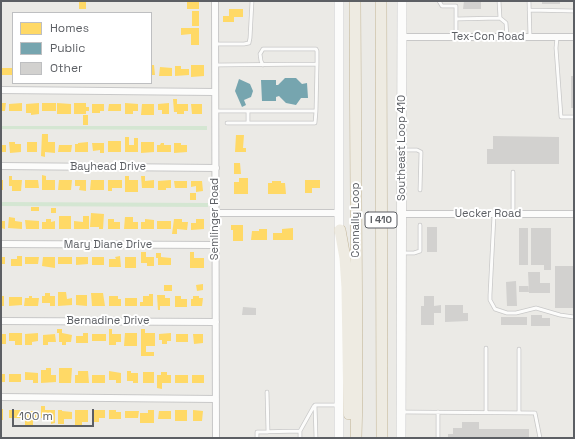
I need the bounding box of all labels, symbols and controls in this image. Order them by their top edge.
legend [12,12,152,84]
text: Homes [50,20,89,36]
street label: Tex-Con Road [451,30,525,44]
text: Public [50,40,85,56]
text: Other [50,60,83,76]
street label: Southeast Loop 410 [395,95,409,201]
street label: Bayhead Drive [70,160,146,174]
street label: Semlinger Road [208,178,222,260]
street label: Connally Loop [349,182,363,258]
street label: Uecker Road [455,207,521,221]
road number: I 410 [365,212,397,228]
street label: Mary Diane Drive [64,238,152,252]
street label: Bernadine Drive [66,314,150,328]
scale bar [14,401,96,427]
text: 100 m [19,408,53,424]

